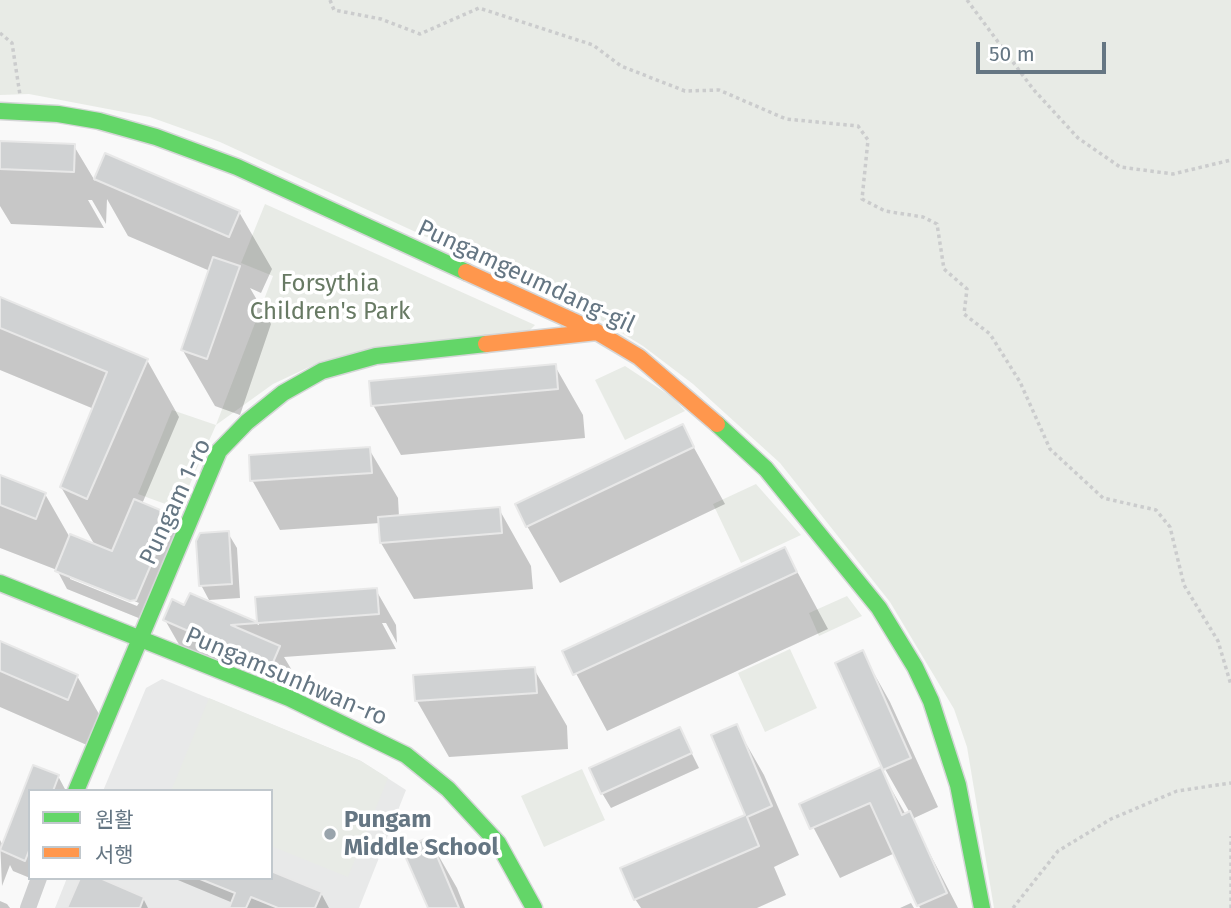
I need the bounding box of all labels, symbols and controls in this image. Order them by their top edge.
scale bar [979,28,1108,72]
text: 50 m [989,41,1035,67]
street label: Pungamgeumdang-gil [413,214,639,340]
park label: Forsythia Children's Park [250,270,410,326]
street label: Pungam 1-ro [134,434,218,570]
street label: Pungamsunhwan-ro [181,621,391,733]
legend [28,789,273,880]
place label: Pungam Middle School [344,806,499,862]
text: 원활 [95,807,134,833]
marker: Pungam Middle School [322,826,338,842]
text: 서행 [95,842,134,868]

